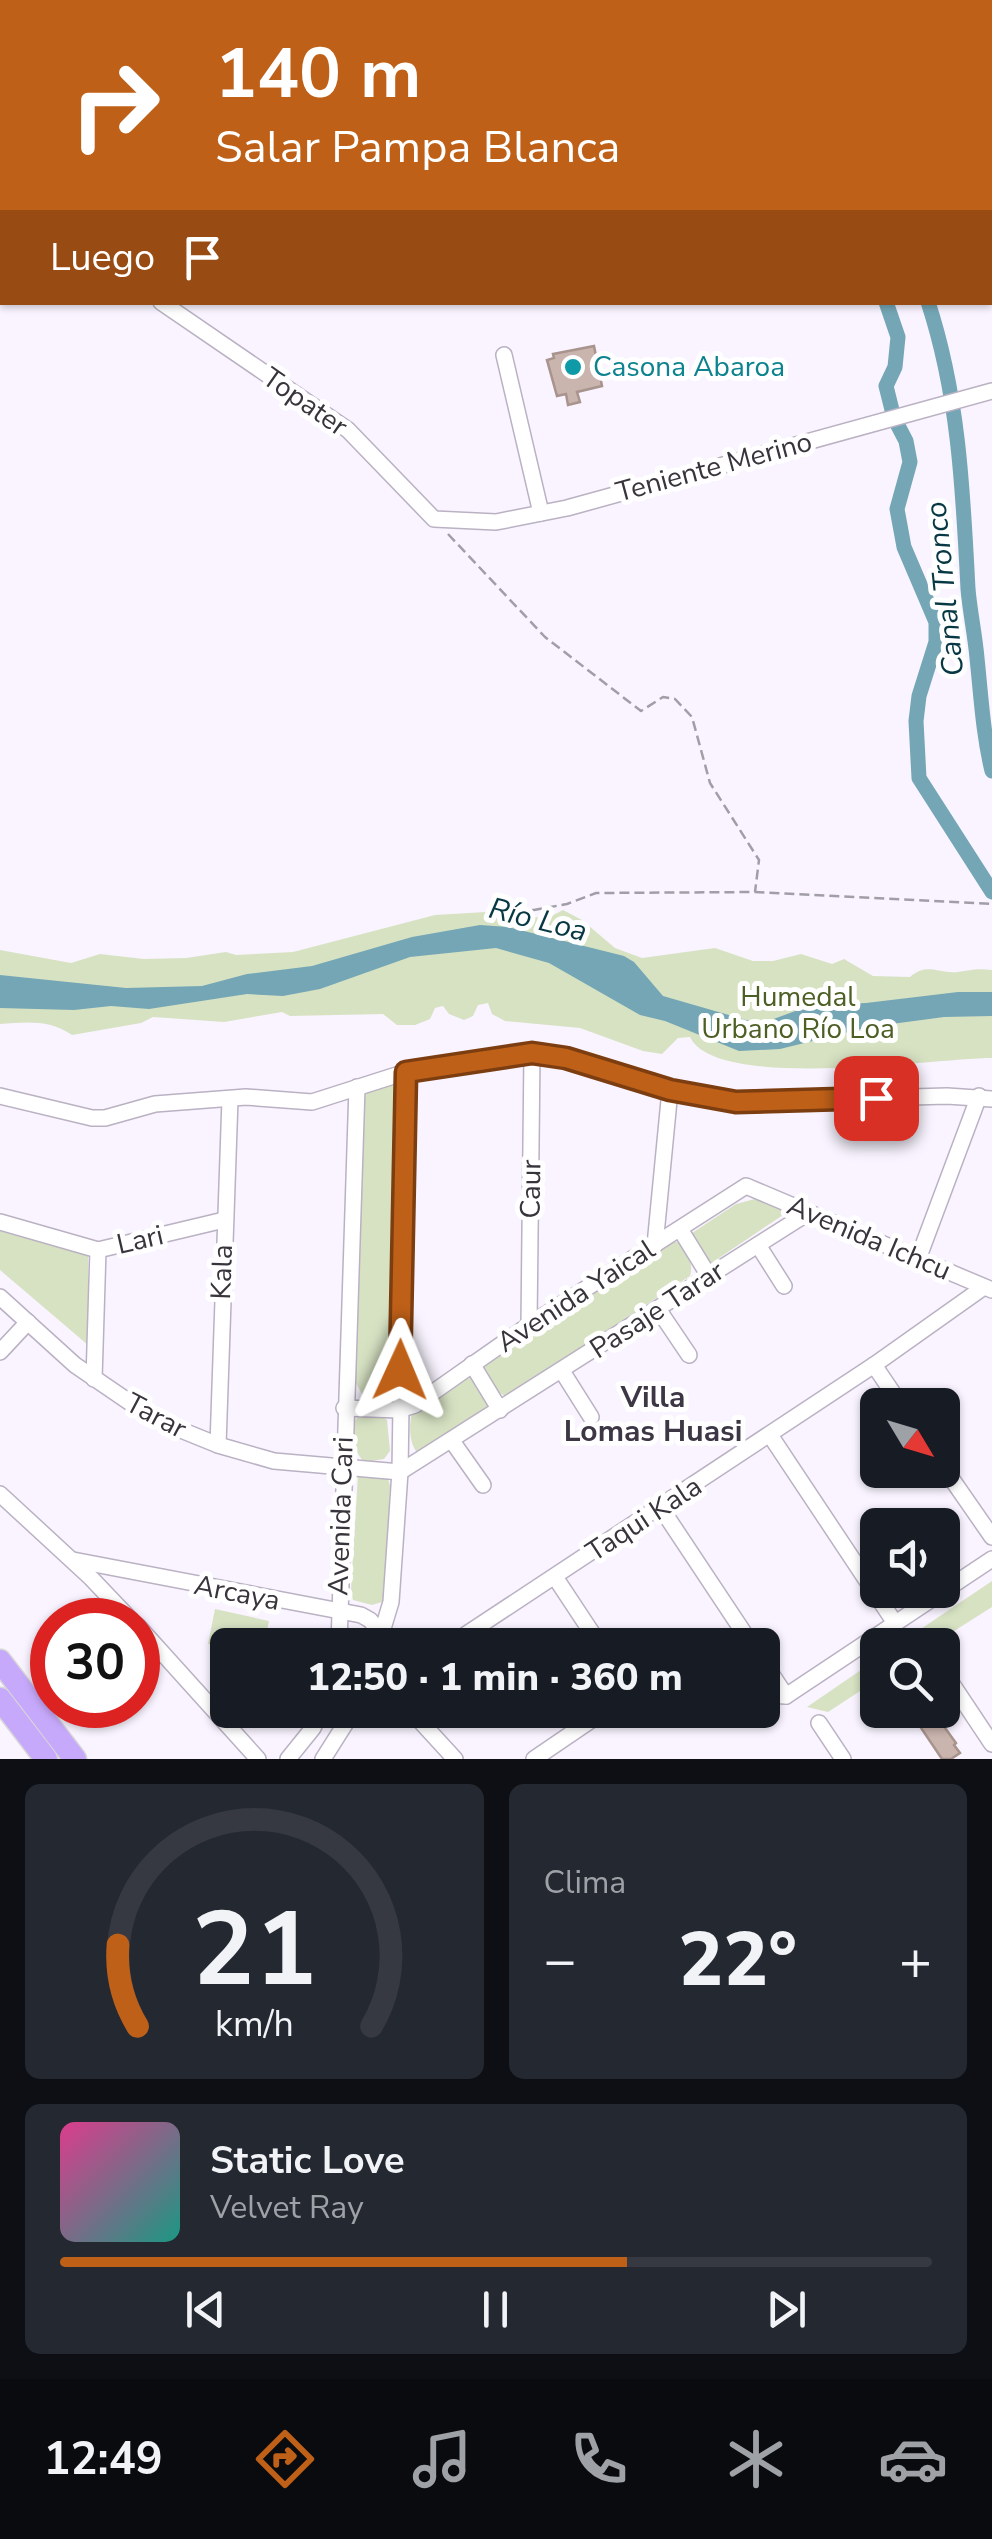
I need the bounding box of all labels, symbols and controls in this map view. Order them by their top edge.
text: 140 m [215,26,421,122]
icon: right [50,40,180,170]
text: Salar Pampa Blanca [215,117,620,178]
icon: arrive [175,230,230,285]
text: Luego [50,232,155,283]
place label: Casona Abaroa [593,348,785,386]
marker: Casona Abaroa [562,356,584,378]
street label: Topater [255,359,355,445]
street label: Teniente Merino [612,423,816,511]
water label: Canal Tronco [915,500,975,678]
water label: Río Loa [484,888,592,952]
park label: Humedal Urbano Río Loa [701,978,895,1048]
pin [834,1056,919,1141]
icon: arrive [849,1071,904,1126]
street label: Caur [511,1159,551,1219]
street label: Avenida Ichcu [781,1186,957,1290]
street label: Lari [113,1216,167,1264]
street label: Avenida Yaical [490,1230,663,1361]
street label: Kala [202,1244,242,1300]
street label: Pasaje Tarar [582,1252,732,1368]
position arrow [348,1318,452,1422]
district label: Villa Lomas Huasi [564,1377,742,1452]
street label: Tarar [119,1384,193,1448]
north arrow [860,1388,960,1488]
map controls [860,1388,960,1728]
street label: Avenida Cari [319,1436,363,1596]
street label: Taqui Kala [579,1467,709,1571]
button: sound [860,1508,960,1608]
street label: Arcaya [191,1566,283,1620]
speed limit sign: 30 [30,1598,160,1728]
button: search [860,1628,960,1728]
text: 12:50 · 1 min · 360 m [307,1652,683,1703]
text: Clima [544,1861,626,1904]
text: 21 [192,1879,317,2021]
text: 22° [678,1909,797,2011]
text: − [544,1923,577,1998]
text: + [899,1923,932,1998]
text: km/h [215,2000,294,2049]
text: Static Love [210,2135,405,2186]
text: Velvet Ray [210,2186,364,2229]
icon: previous [178,2282,233,2337]
icon: pause [468,2282,523,2337]
icon: next [759,2282,814,2337]
icon: directions [250,2424,320,2494]
icon: music [407,2424,477,2494]
icon: phone [564,2424,634,2494]
icon: climate [721,2424,791,2494]
icon: car [878,2424,948,2494]
text: 12:49 [44,2429,163,2490]

